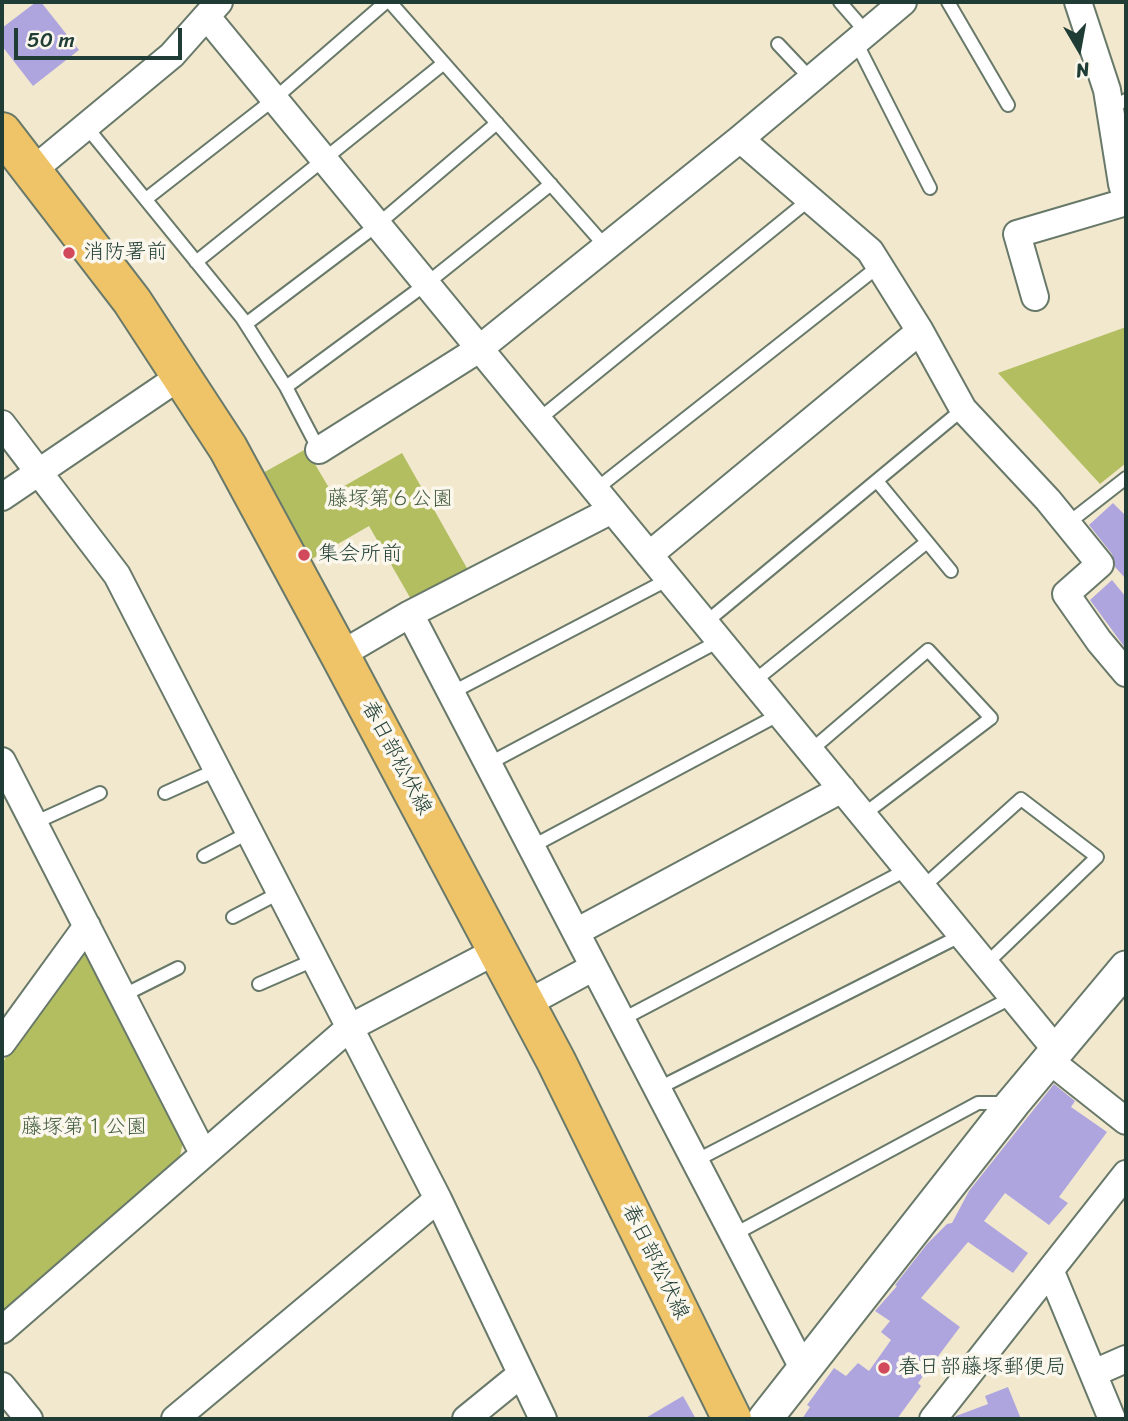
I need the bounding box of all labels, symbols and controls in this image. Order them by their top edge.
scale bar [18,14,186,58]
north arrow [1044,14,1114,84]
text: 50 m [27,21,75,59]
text: N [1073,53,1092,88]
place label: 消防署前 [83,240,167,266]
marker: 消防署前 [61,245,77,261]
park label: 藤塚第６公園 [327,487,453,513]
place label: 集会所前 [318,542,402,568]
marker: 集会所前 [296,547,312,563]
street label: 春日部松伏線 [355,696,437,820]
park label: 藤塚第１公園 [21,1115,147,1141]
street label: 春日部松伏線 [616,1200,694,1324]
place label: 春日部藤塚郵便局 [898,1355,1066,1381]
marker: 春日部藤塚郵便局 [876,1360,892,1376]

